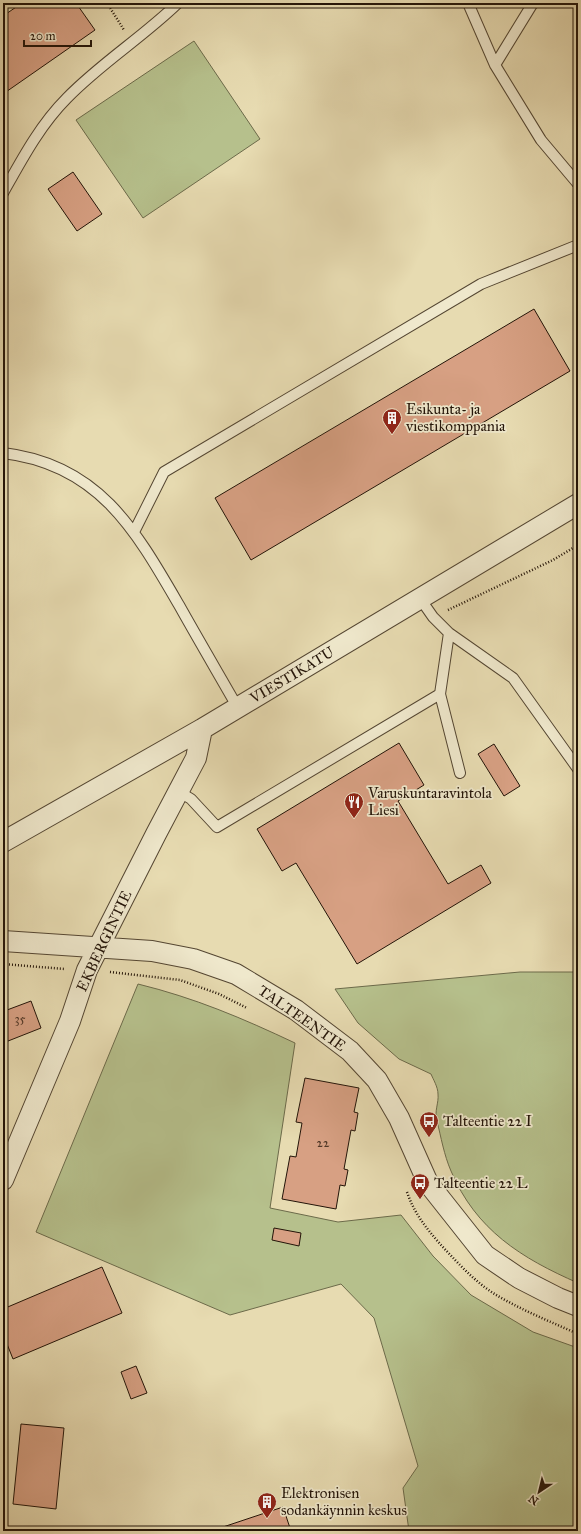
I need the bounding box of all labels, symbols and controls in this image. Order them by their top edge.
scale bar [24,22,91,48]
text: 20 m [30,29,56,43]
place label: Esikunta- ja viestikomppania [405,400,506,435]
building icon: Esikunta- ja viestikomppania [381,407,403,435]
street label: VIESTIKATU [246,643,338,708]
place label: Varuskuntaravintola Liesi [367,784,493,819]
restaurant icon: Varuskuntaravintola Liesi [343,791,365,819]
street label: EKBERGINTIE [73,887,135,995]
street label: TALTEENTIE [255,981,349,1055]
house number: 35 [14,1011,26,1027]
bus stop icon: Talteentie 22 I [418,1110,440,1138]
place label: Talteentie 22 I [443,1112,532,1130]
house number: 22 [317,1135,330,1151]
bus stop icon: Talteentie 22 L [409,1172,431,1200]
place label: Talteentie 22 L [434,1174,527,1192]
north arrow [519,1472,559,1512]
place label: Elektronisen sodankäynnin keskus [281,1484,407,1519]
building icon: Elektronisen sodankäynnin keskus [256,1491,278,1519]
text: N [525,1491,541,1508]

